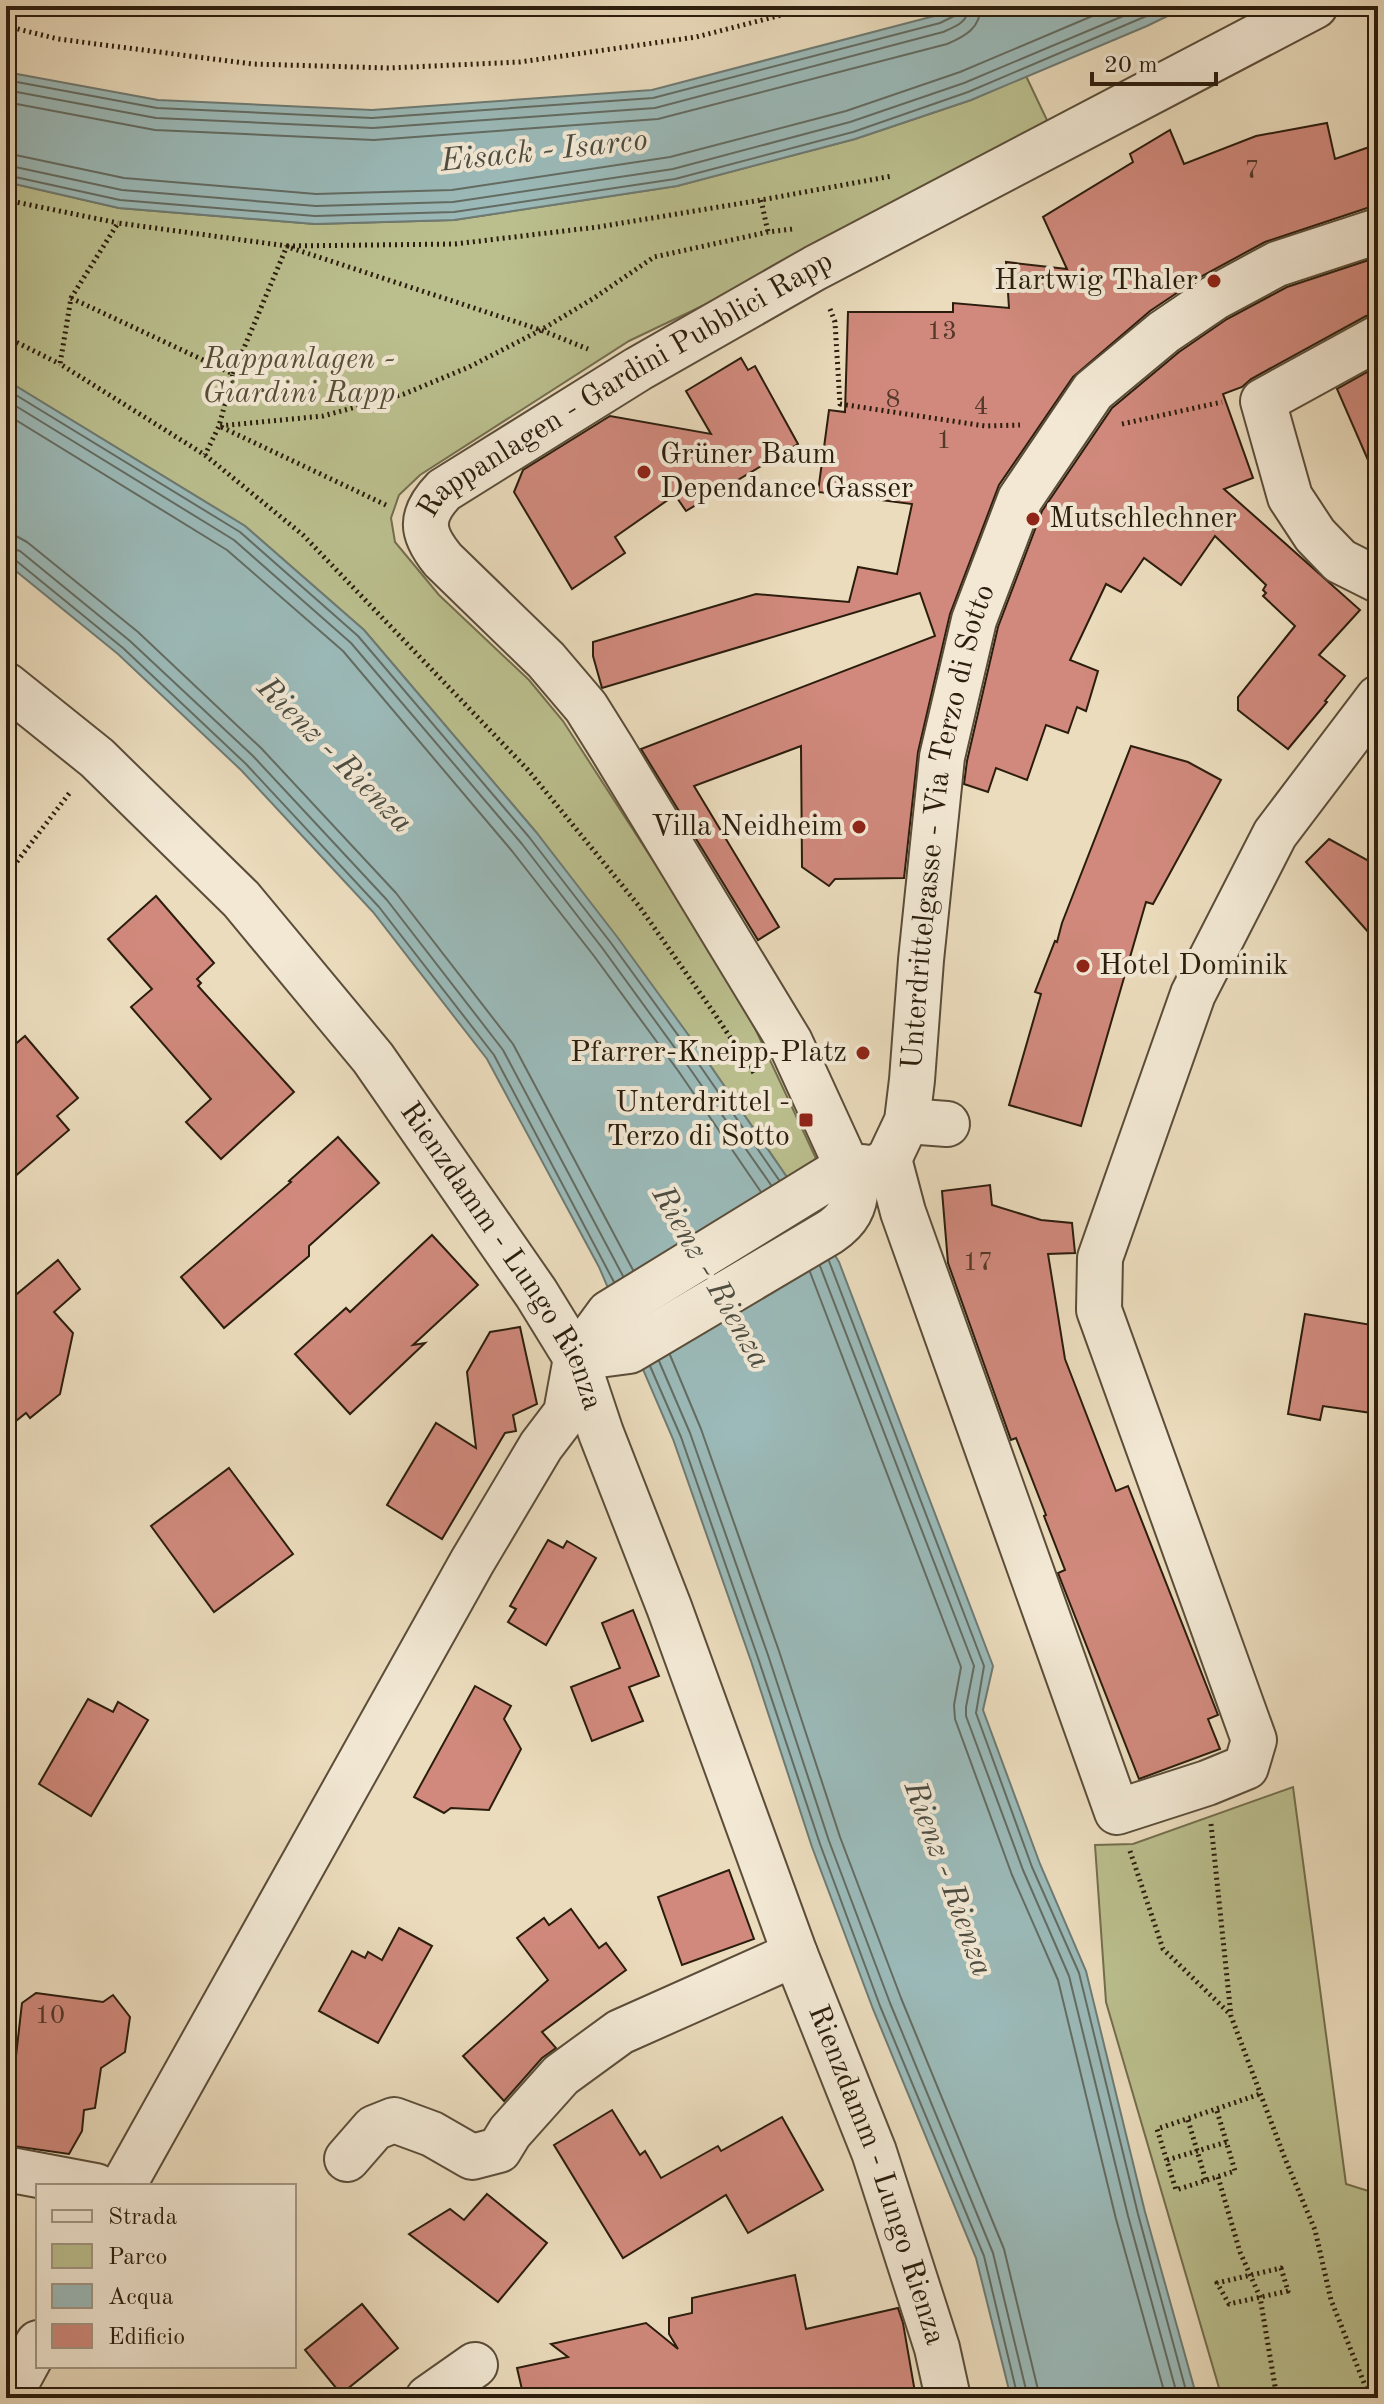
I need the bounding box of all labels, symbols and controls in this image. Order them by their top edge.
scale bar [1092,36,1216,86]
text: 20 m [1104,54,1158,78]
water label: Eisack - Isarco [438,125,649,179]
house number: 7 [1244,158,1260,184]
street label: Rappanlagen - Gardini Pubblici Rapp [413,246,838,523]
place label: Hartwig Thaler [994,266,1198,296]
marker: Hartwig Thaler [1205,272,1223,290]
house number: 13 [927,319,957,345]
park label: Rappanlagen - Giardini Rapp [202,345,395,409]
house number: 8 [885,387,901,413]
house number: 4 [973,394,989,420]
house number: 1 [936,428,952,454]
place label: Grüner Baum Dependance Gasser [660,440,913,504]
marker: Grüner Baum Dependance Gasser [635,463,653,481]
place label: Mutschlechner [1049,504,1237,534]
marker: Mutschlechner [1024,510,1042,528]
street label: Unterdrittelgasse - Via Terzo di Sotto [898,580,1001,1070]
water label: Rienz - Rienza [249,671,418,840]
place label: Villa Neidheim [651,812,843,842]
marker: Villa Neidheim [850,818,868,836]
place label: Hotel Dominik [1099,951,1288,981]
marker: Hotel Dominik [1074,957,1092,975]
place label: Pfarrer-Kneipp-Platz [570,1038,847,1068]
marker: Pfarrer-Kneipp-Platz [854,1044,872,1062]
place label: Unterdrittel - Terzo di Sotto [607,1088,790,1152]
street label: Rienzdamm - Lungo Rienza [394,1097,607,1414]
marker: Unterdrittel - Terzo di Sotto [797,1111,815,1129]
water label: Rienz - Rienza [644,1180,775,1375]
house number: 17 [963,1250,993,1276]
water label: Rienz - Rienza [896,1776,997,1981]
street label: Rienzdamm - Lungo Rienza [802,2001,950,2349]
house number: 10 [35,2003,65,2029]
legend [36,2184,296,2368]
text: Strada [108,2206,178,2230]
text: Parco [108,2246,167,2270]
text: Acqua [108,2286,174,2310]
text: Edificio [108,2326,185,2350]

